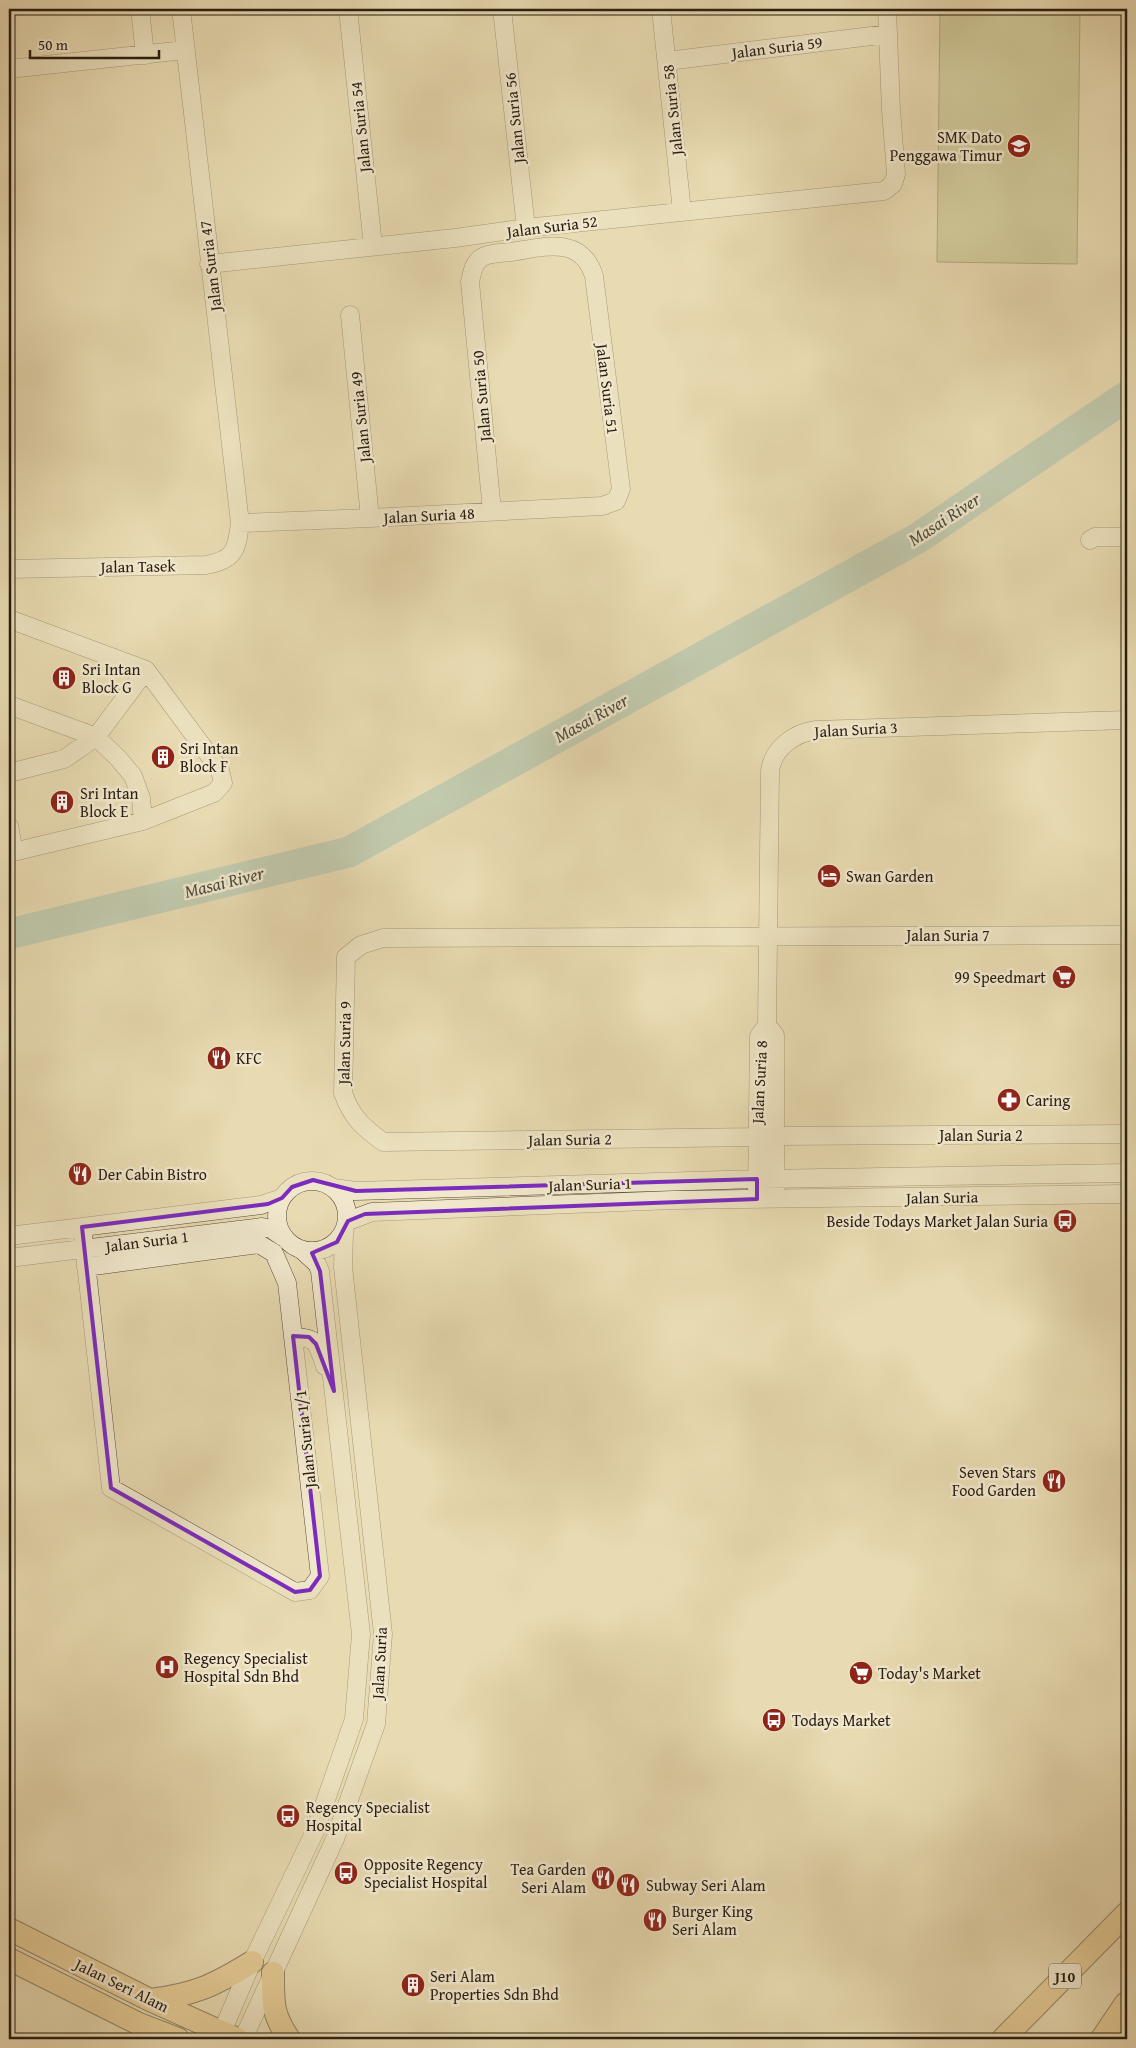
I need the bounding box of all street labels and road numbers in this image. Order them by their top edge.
street label: Jalan Suria 59 [728,29,824,65]
street label: Jalan Suria 58 [655,63,689,159]
street label: Jalan Suria 56 [497,71,531,167]
street label: Jalan Suria 54 [343,80,377,176]
street label: Jalan Suria 52 [503,209,599,244]
street label: Jalan Suria 47 [192,219,228,315]
street label: Jalan Suria 51 [590,340,625,436]
street label: Jalan Suria 50 [465,349,497,444]
street label: Jalan Suria 49 [343,370,377,466]
street label: Jalan Suria 48 [381,501,475,529]
street label: Jalan Tasek [98,553,177,579]
street label: Jalan Suria 3 [812,715,898,743]
street label: Jalan Suria 7 [904,923,990,947]
street label: Jalan Suria 9 [331,1001,357,1087]
street label: Jalan Suria 8 [745,1039,773,1126]
street label: Jalan Suria 2 [937,1123,1023,1147]
street label: Jalan Suria 2 [526,1126,612,1152]
street label: Jalan Suria 1 [546,1171,632,1198]
street label: Jalan Suria [904,1184,979,1210]
street label: Jalan Suria 1 [102,1224,190,1258]
street label: Jalan Suria 1/1 [288,1389,322,1491]
street label: Jalan Suria [365,1626,393,1702]
street label: Jalan Seri Alam [69,1951,173,2018]
road number: J10 [1049,1964,1081,1988]

